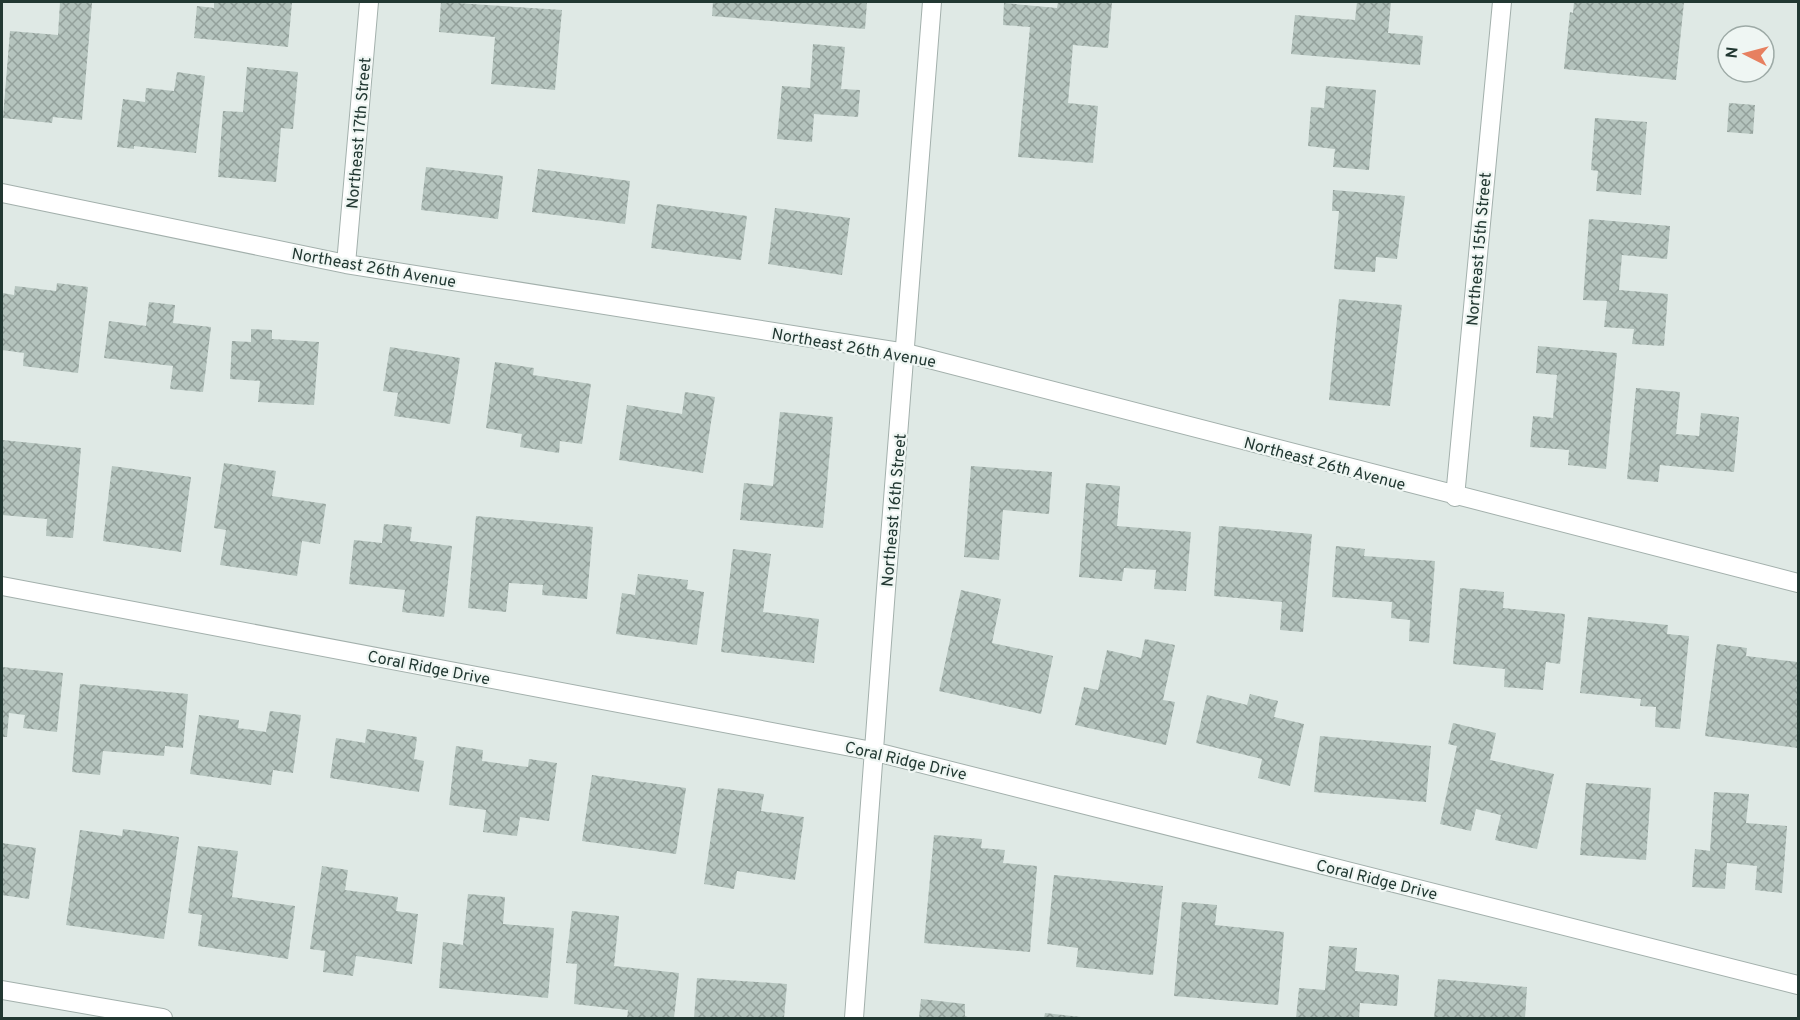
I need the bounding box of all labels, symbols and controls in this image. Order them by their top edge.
north arrow [1716,24,1776,84]
text: N [1723,46,1744,59]
street label: Northeast 17th Street [343,57,377,210]
street label: Northeast 15th Street [1463,171,1497,327]
street label: Northeast 26th Avenue [290,245,457,293]
street label: Northeast 26th Avenue [770,325,937,373]
street label: Northeast 16th Street [878,433,912,588]
street label: Northeast 26th Avenue [1242,434,1407,496]
street label: Coral Ridge Drive [366,647,492,691]
street label: Coral Ridge Drive [843,738,968,786]
street label: Coral Ridge Drive [1314,856,1439,906]

